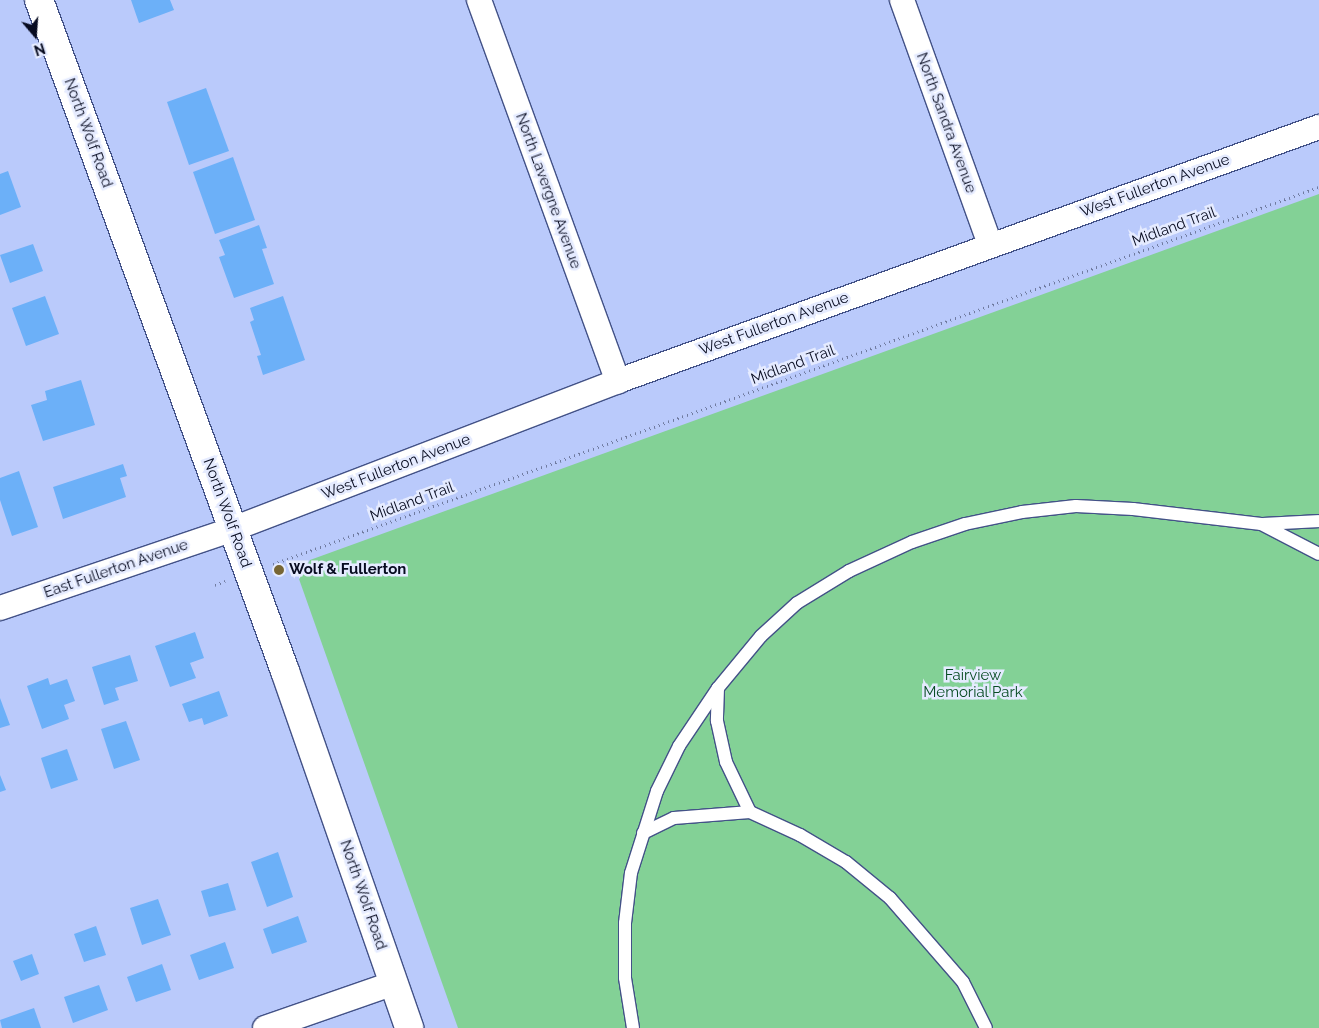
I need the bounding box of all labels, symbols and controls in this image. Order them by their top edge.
north arrow [10,10,60,60]
text: N [32,40,47,59]
street label: North Sandra Avenue [912,50,980,196]
street label: North Wolf Road [60,76,116,190]
street label: North Lavergne Avenue [511,110,585,272]
street label: West Fullerton Avenue [1078,151,1232,221]
street label: Midland Trail [1129,203,1219,251]
street label: West Fullerton Avenue [697,289,851,359]
street label: Midland Trail [748,341,838,389]
street label: West Fullerton Avenue [319,430,473,504]
street label: North Wolf Road [199,456,255,570]
street label: Midland Trail [367,478,457,526]
street label: East Fullerton Avenue [41,536,191,602]
place label: Wolf & Fullerton [289,561,407,579]
marker: Wolf & Fullerton [273,564,285,576]
park label: Fairview Memorial Park [923,666,1023,701]
street label: North Wolf Road [336,837,390,953]

